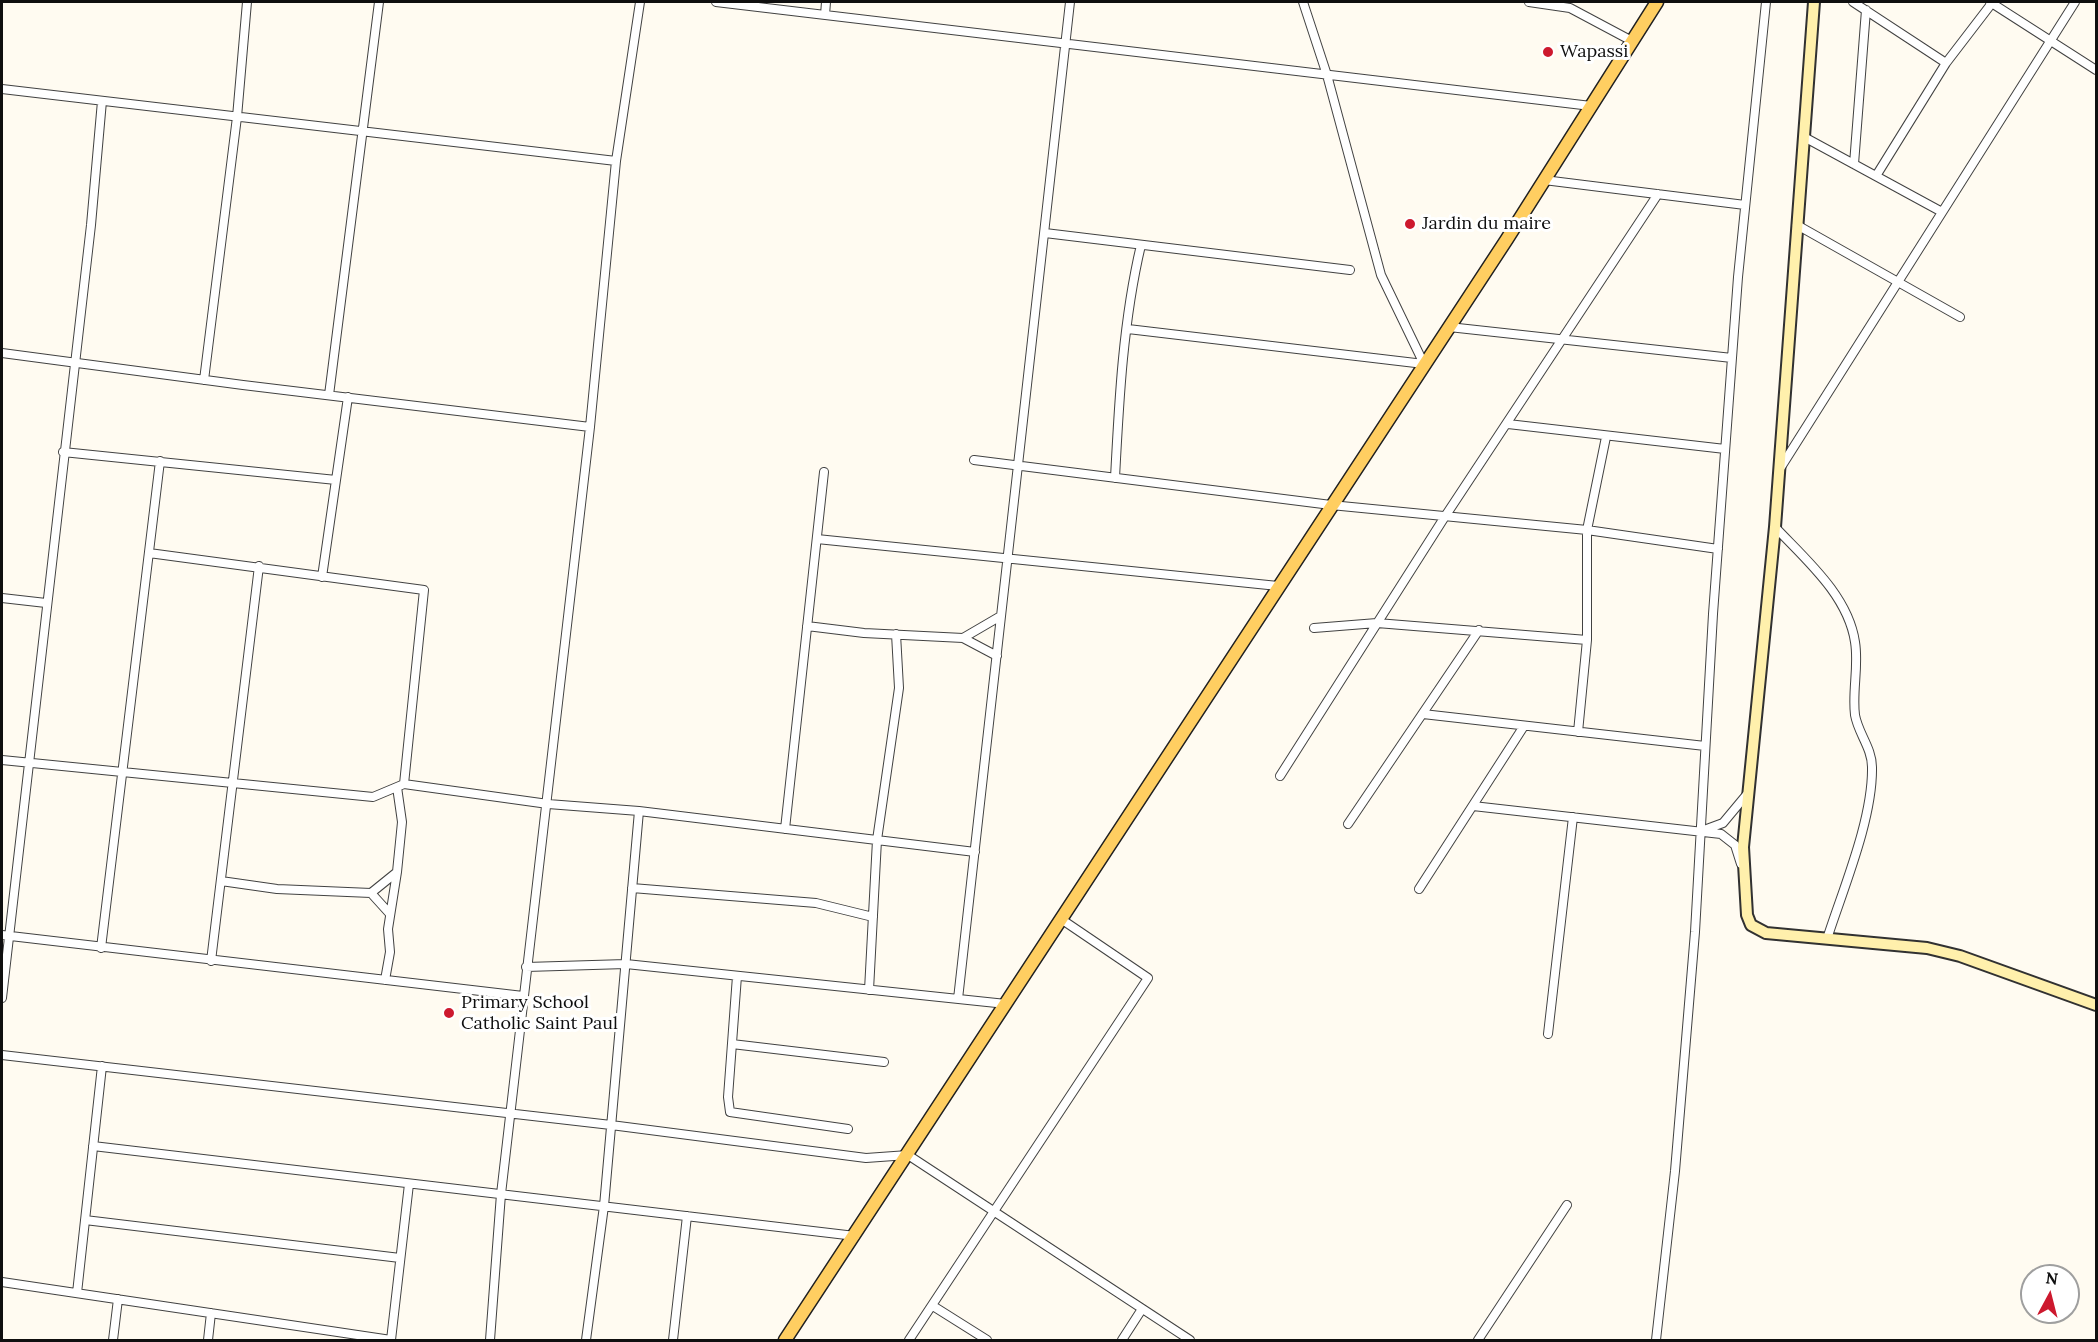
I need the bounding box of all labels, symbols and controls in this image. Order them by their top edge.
place label: Wapassi [1560,41,1628,63]
marker: Wapassi [1541,45,1555,59]
place label: Jardin du maire [1422,213,1551,235]
marker: Jardin du maire [1403,217,1417,231]
place label: Primary School Catholic Saint Paul [461,992,618,1034]
marker: Primary School Catholic Saint Paul [442,1006,456,1020]
north arrow [2020,1264,2080,1324]
text: N [2045,1267,2059,1289]

